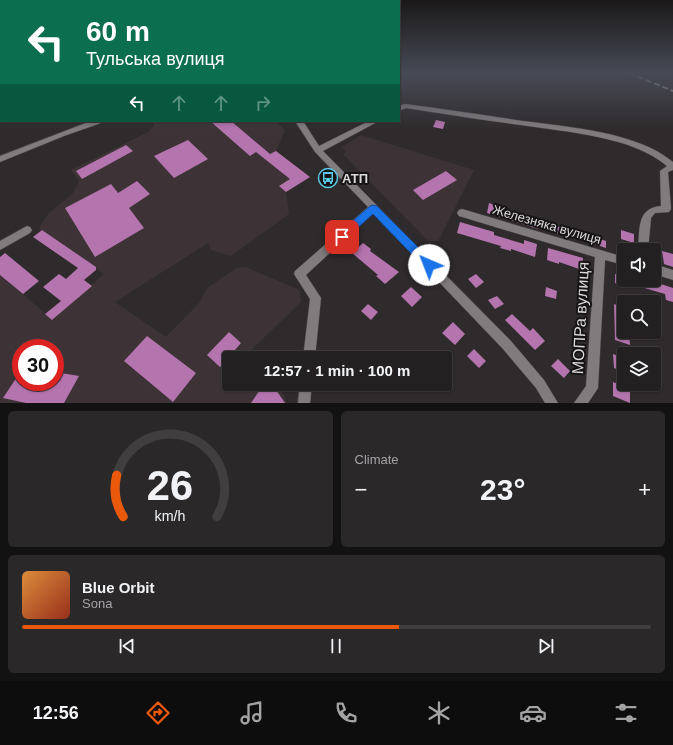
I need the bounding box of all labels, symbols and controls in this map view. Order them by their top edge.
icon: left [20,16,72,68]
text: 60 m [86,16,150,47]
text: Тульська вулиця [86,49,225,69]
icon: left [126,92,148,114]
icon: ahead [168,92,190,114]
icon: ahead [210,92,232,114]
icon: right [252,92,274,114]
bus stop icon: АТП [317,167,339,189]
place label: АТП [342,171,368,186]
street label: Железняка вулиця [491,202,603,247]
pin [325,220,359,254]
icon: arrive [331,226,353,248]
map controls [617,243,661,391]
button: sound [617,243,661,287]
position arrow [408,244,450,286]
street label: МОПРа вулиця [569,261,592,375]
button: search [617,295,661,339]
speed limit sign: 30 [12,339,64,391]
button: layers [617,347,661,391]
text: 12:57 · 1 min · 100 m [264,362,410,379]
text: Climate [355,452,399,467]
text: 26 [147,462,193,509]
text: 23° [480,473,525,506]
text: − [355,477,367,502]
text: + [638,477,651,502]
text: km/h [155,508,186,524]
text: Blue Orbit [82,579,155,596]
text: Sona [82,596,112,611]
icon: previous [116,635,138,657]
icon: pause [325,635,347,657]
icon: next [535,635,557,657]
icon: directions [144,699,172,727]
icon: music [238,699,266,727]
icon: phone [332,699,360,727]
icon: climate [425,699,453,727]
icon: car [519,699,547,727]
icon: filters [612,699,640,727]
text: 12:56 [33,703,79,723]

